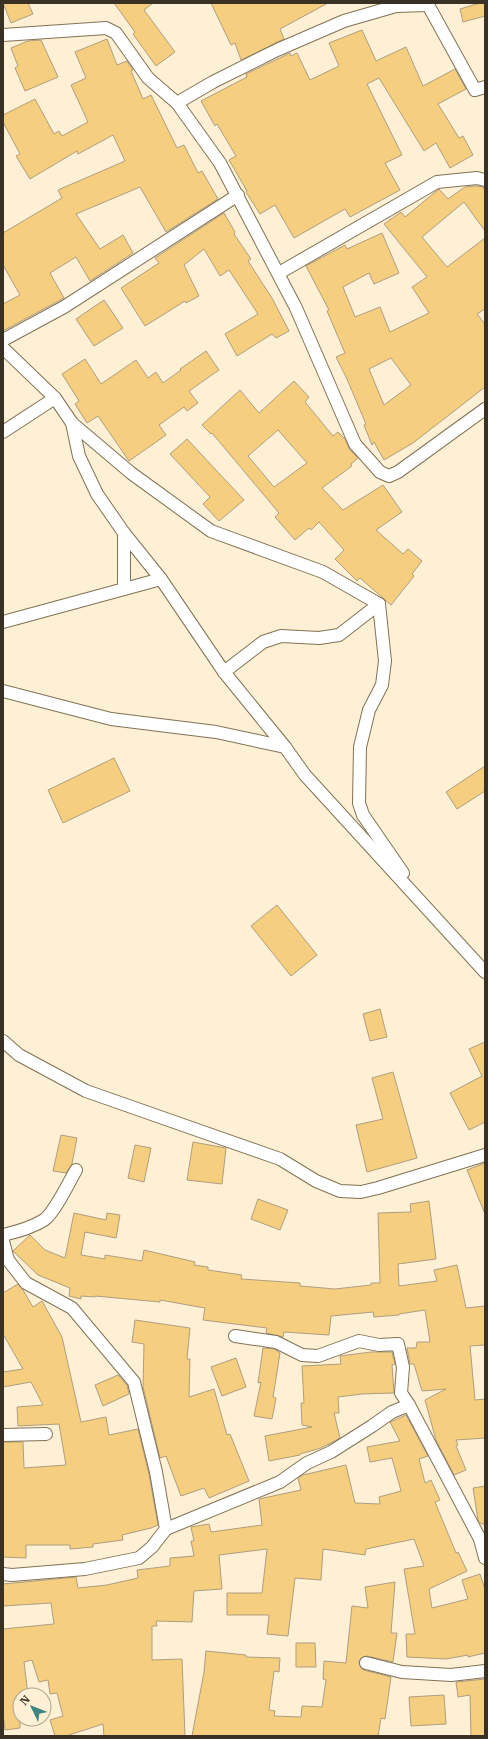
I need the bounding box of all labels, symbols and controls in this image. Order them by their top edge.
north arrow [12,1687,52,1727]
text: N [17,1692,33,1708]

